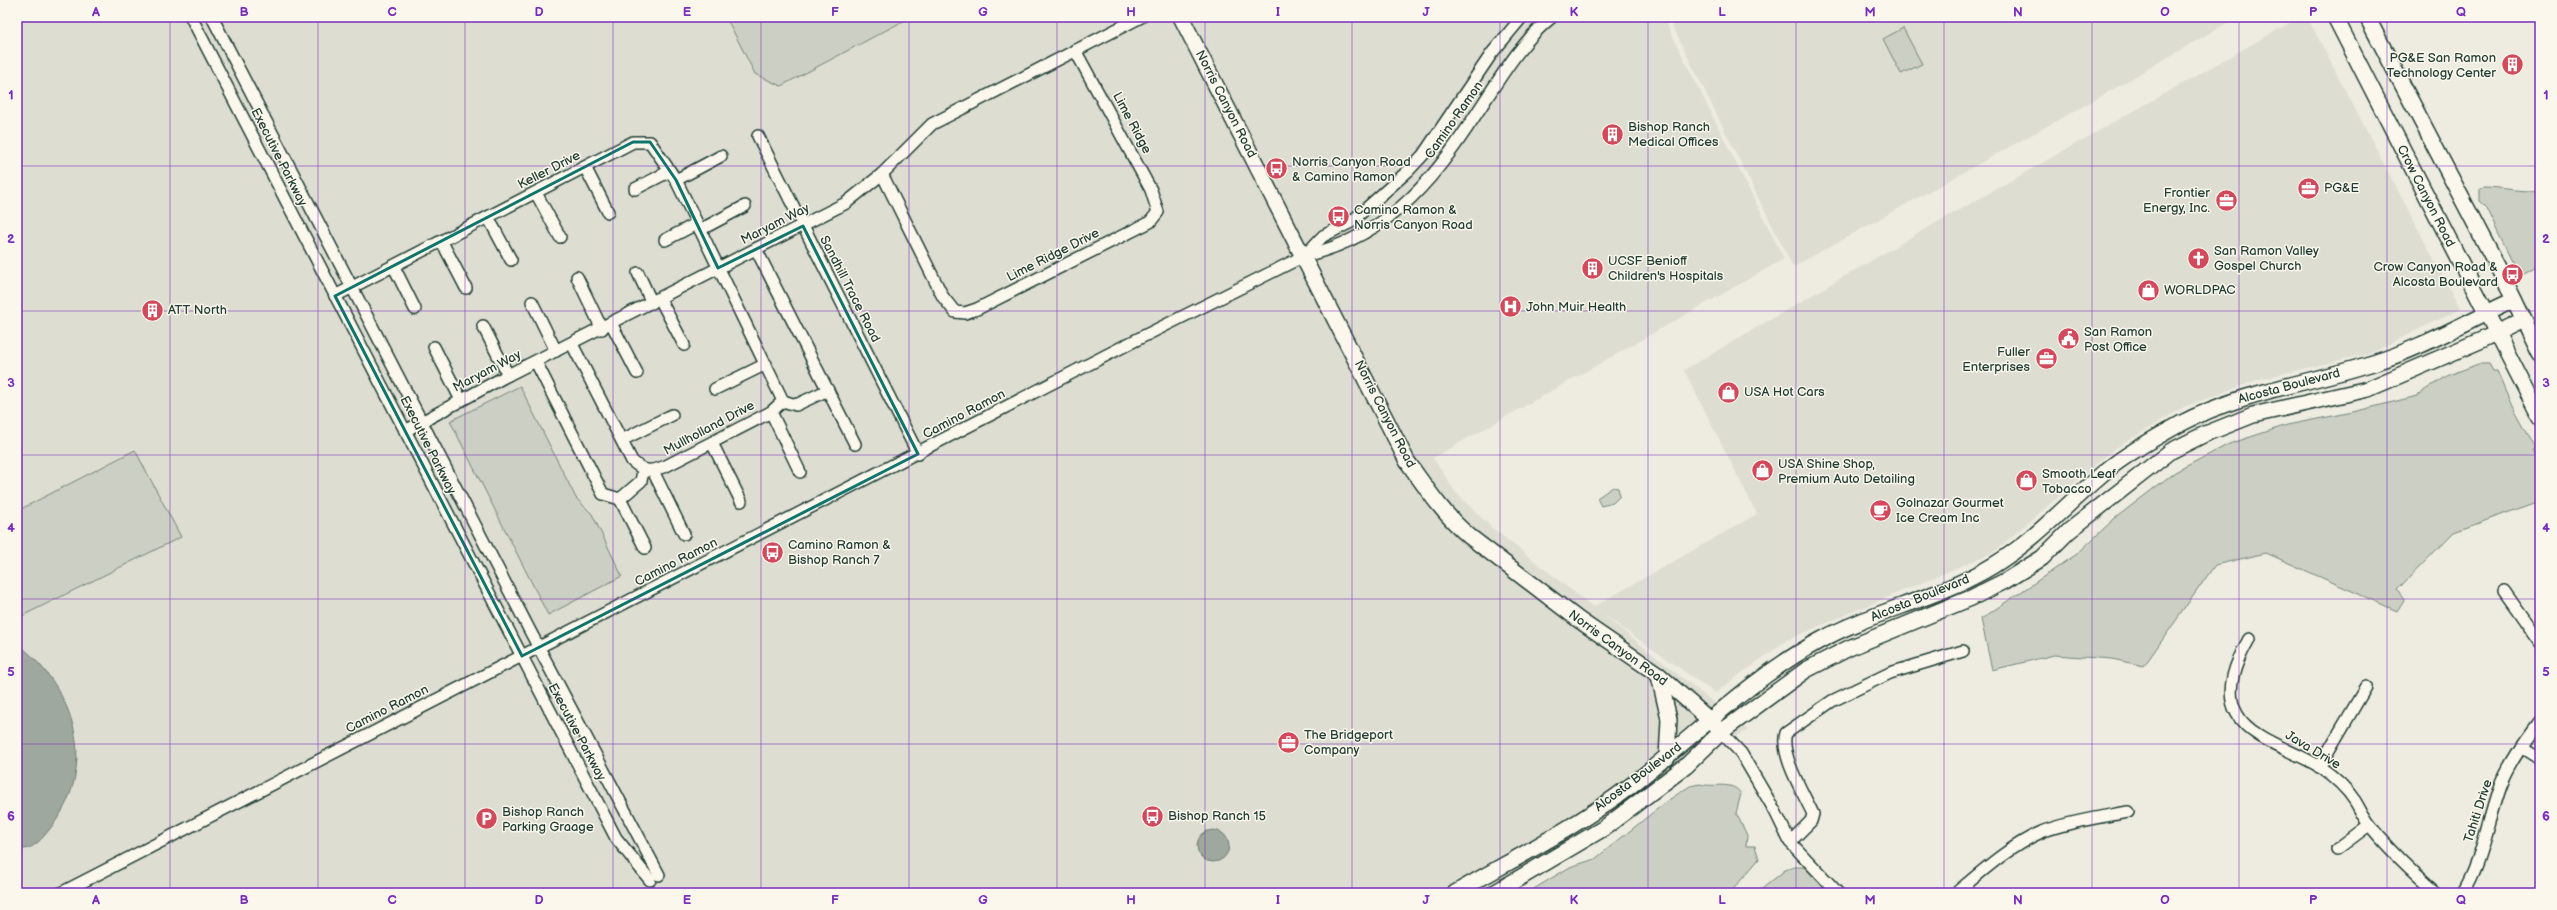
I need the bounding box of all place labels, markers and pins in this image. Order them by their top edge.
place label: PG&E San Ramon Technology Center [2387,50,2496,81]
building icon: PG&E San Ramon Technology Center [2499,52,2525,78]
place label: Bishop Ranch Medical Offices [1628,119,1719,150]
building icon: Bishop Ranch Medical Offices [1599,121,1625,147]
place label: Norris Canyon Road & Camino Ramon [1292,154,1411,185]
bus stop icon: Norris Canyon Road & Camino Ramon [1264,156,1290,182]
office icon: PG&E [2296,175,2322,201]
place label: PG&E [2324,180,2360,196]
place label: Frontier Energy, Inc. [2143,185,2210,216]
office icon: Frontier Energy, Inc. [2213,187,2239,213]
place label: Camino Ramon & Norris Canyon Road [1354,202,1473,233]
bus stop icon: Camino Ramon & Norris Canyon Road [1325,204,1351,230]
place label: San Ramon Valley Gospel Church [2214,243,2319,274]
church icon: San Ramon Valley Gospel Church [2186,245,2212,271]
place label: UCSF Benioff Children's Hospitals [1608,253,1724,284]
building icon: UCSF Benioff Children's Hospitals [1580,255,1606,281]
place label: Crow Canyon Road & Alcosta Boulevard [2374,259,2498,290]
bus stop icon: Crow Canyon Road & Alcosta Boulevard [2500,261,2526,287]
shop icon: WORLDPAC [2135,277,2161,303]
place label: WORLDPAC [2164,282,2236,298]
hospital icon: John Muir Health [1498,294,1524,320]
building icon: ATT North [140,297,166,323]
place label: John Muir Health [1526,299,1626,315]
place label: ATT North [168,302,227,318]
place label: San Ramon Post Office [2084,324,2152,355]
public building icon: San Ramon Post Office [2055,326,2081,352]
place label: Fuller Enterprises [1962,344,2031,375]
office icon: Fuller Enterprises [2033,346,2059,372]
shop icon: USA Hot Cars [1715,379,1741,405]
place label: USA Hot Cars [1744,384,1825,400]
place label: USA Shine Shop, Premium Auto Detailing [1778,456,1915,487]
shop icon: USA Shine Shop, Premium Auto Detailing [1750,458,1776,484]
place label: Smooth Leaf Tobacco [2042,466,2116,497]
shop icon: Smooth Leaf Tobacco [2013,468,2039,494]
place label: Golnazar Gourmet Ice Cream Inc [1896,495,2004,526]
cafe icon: Golnazar Gourmet Ice Cream Inc [1868,497,1894,523]
place label: Camino Ramon & Bishop Ranch 7 [788,537,891,568]
bus stop icon: Camino Ramon & Bishop Ranch 7 [759,539,785,565]
place label: The Bridgeport Company [1304,727,1393,758]
office icon: The Bridgeport Company [1276,729,1302,755]
bus stop icon: Bishop Ranch 15 [1140,803,1166,829]
place label: Bishop Ranch Parking Graage [502,804,594,835]
parking icon: Bishop Ranch Parking Graage [474,806,500,832]
place label: Bishop Ranch 15 [1168,808,1266,824]

